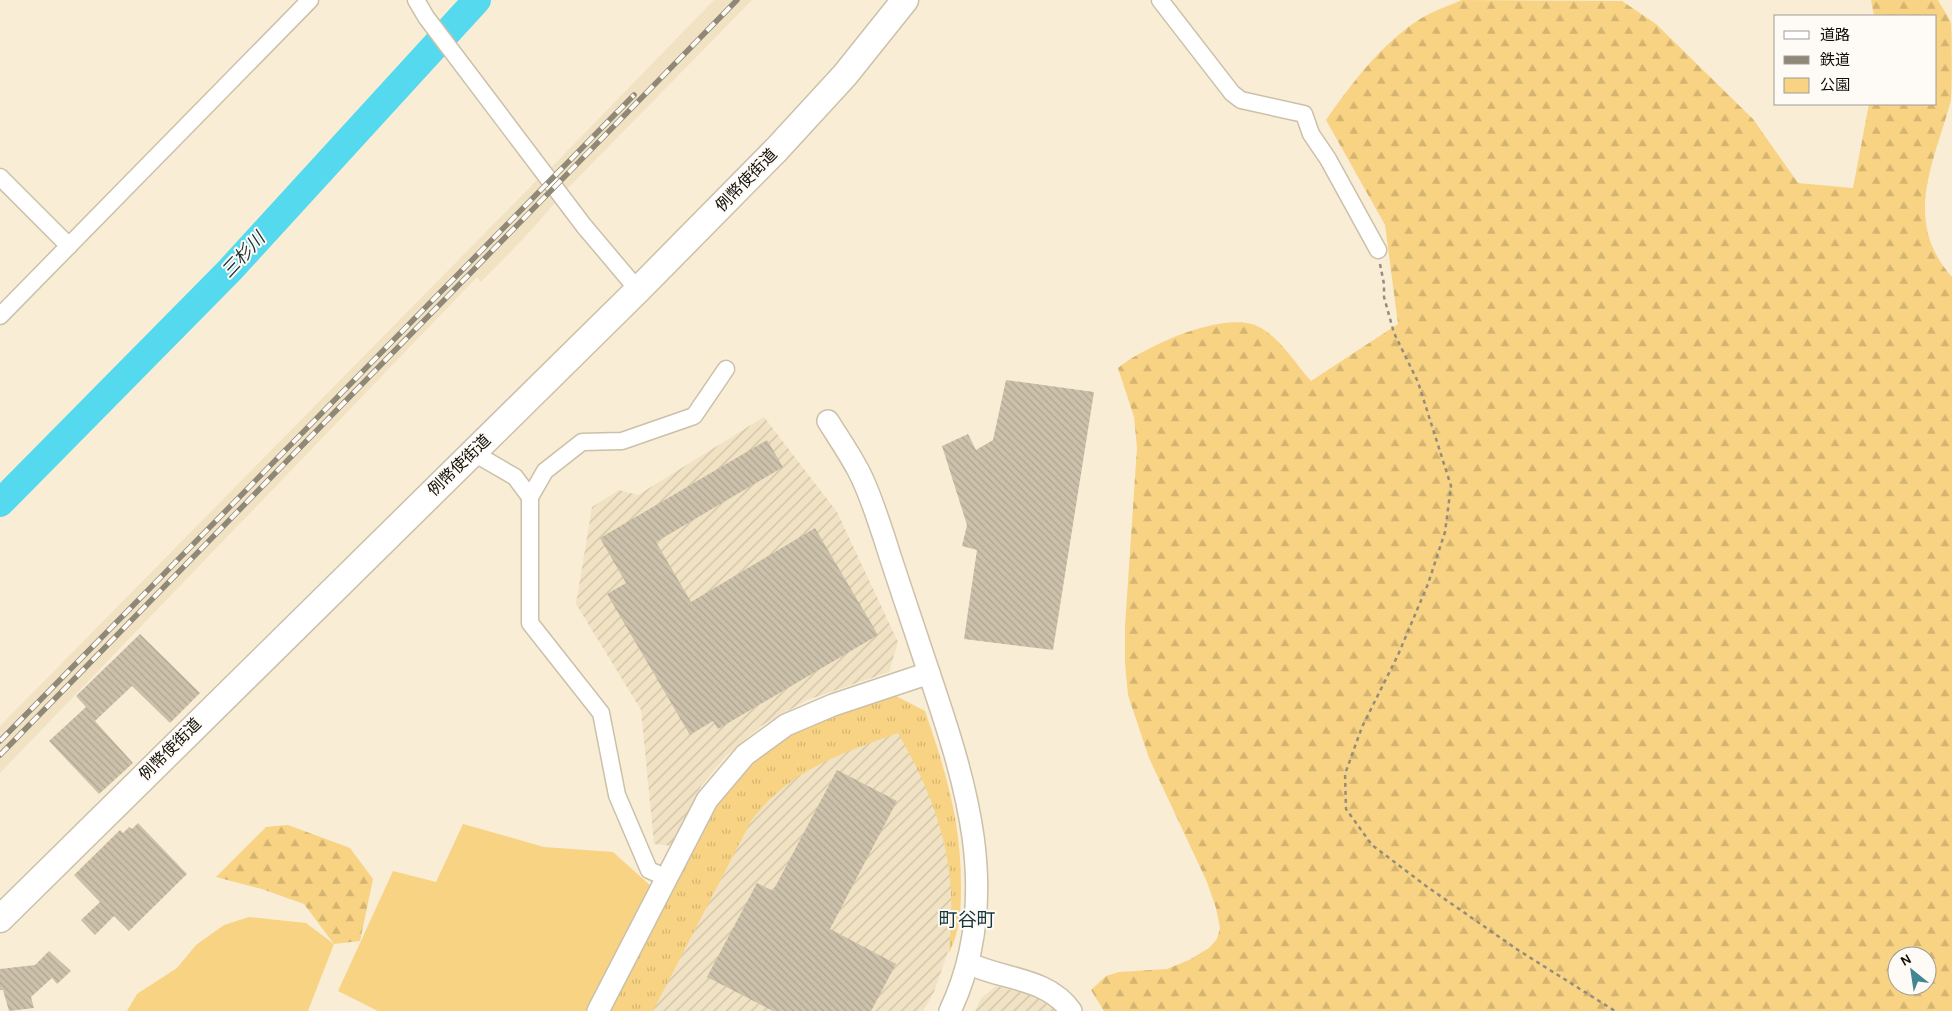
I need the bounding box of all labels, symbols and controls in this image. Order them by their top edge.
legend [1774,15,1937,105]
text: 道路 [1820,26,1850,44]
text: 鉄道 [1820,51,1850,69]
text: 公園 [1820,76,1850,94]
street label: 例幣使街道 [711,145,781,215]
water label: 三杉川 [217,226,271,282]
street label: 例幣使街道 [424,430,494,500]
street label: 例幣使街道 [135,714,205,784]
district label: 町谷町 [938,909,996,931]
north arrow [1887,946,1937,996]
text: N [1897,950,1914,970]

